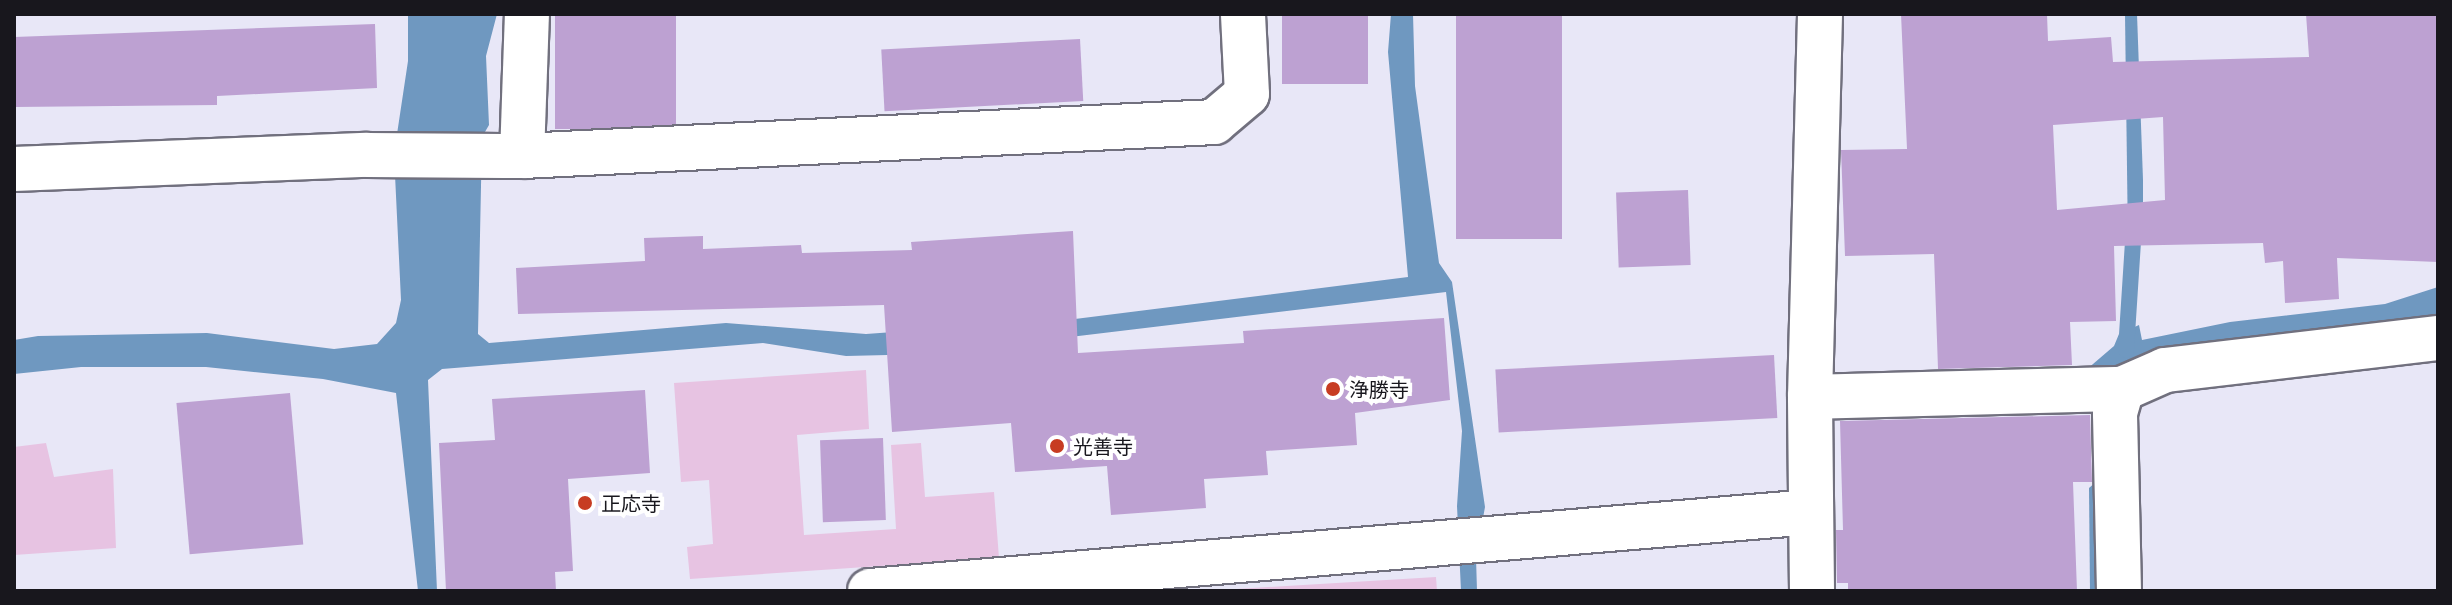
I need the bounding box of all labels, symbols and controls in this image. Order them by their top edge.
place label: 浄勝寺 [1349,377,1409,401]
marker: 浄勝寺 [1324,380,1342,398]
place label: 光善寺 [1073,434,1133,458]
marker: 光善寺 [1048,437,1066,455]
place label: 正応寺 [601,491,661,515]
marker: 正応寺 [576,494,594,512]

